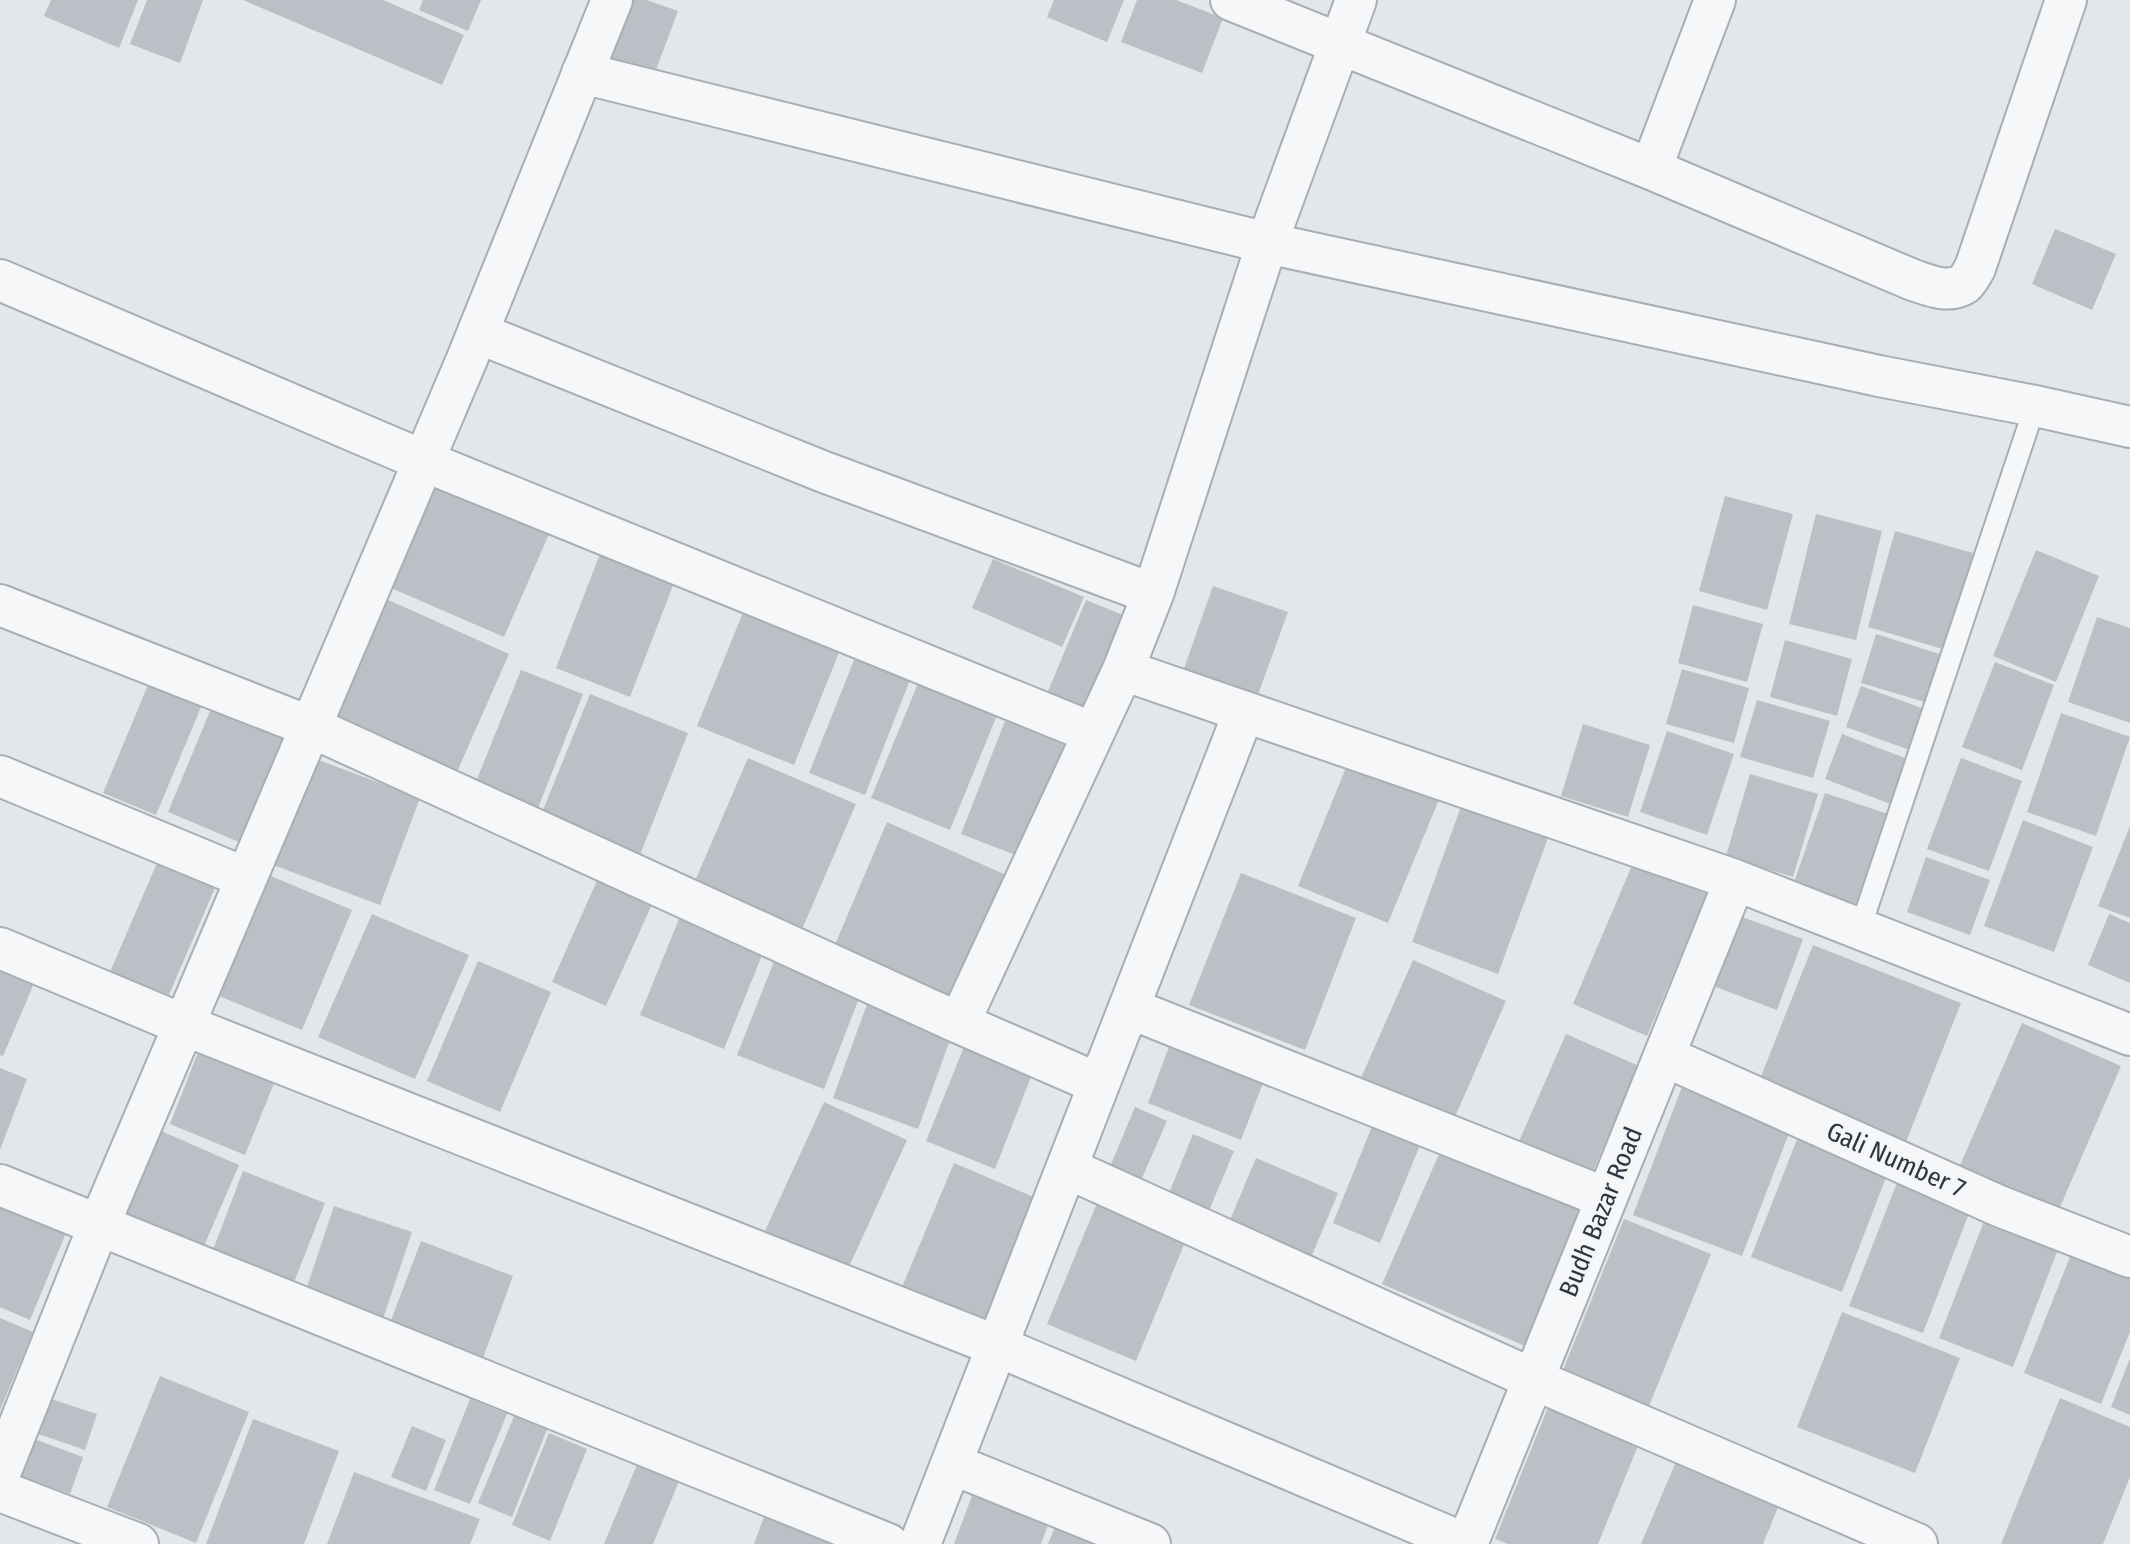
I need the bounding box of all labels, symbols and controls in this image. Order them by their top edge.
street label: Gali Number 7 [1822,1116,1970,1204]
street label: Budh Bazar Road [1553,1123,1649,1301]

